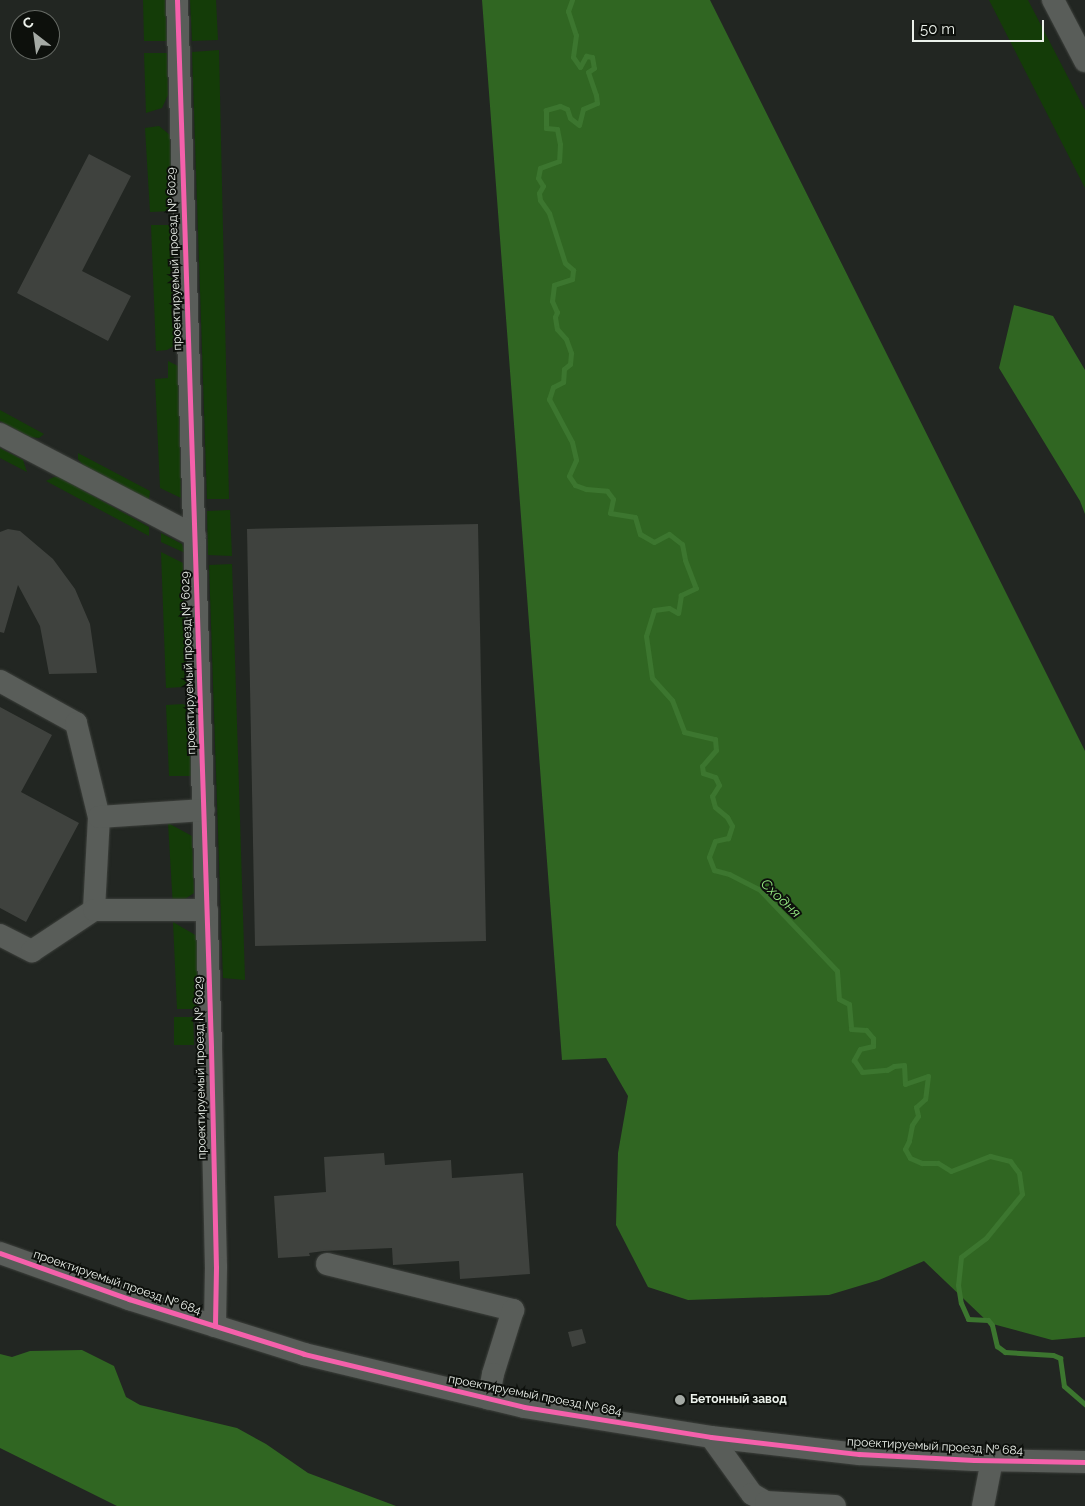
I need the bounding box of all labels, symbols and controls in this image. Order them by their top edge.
north arrow [10,10,60,60]
scale bar [915,10,1048,42]
text: С [20,14,36,32]
text: 50 m [920,20,955,38]
street label: проектируемый проезд № 6029 [165,167,185,351]
street label: проектируемый проезд № 6029 [179,571,199,755]
water label: Сходня [757,875,805,921]
street label: проектируемый проезд № 6029 [192,976,210,1160]
street label: проектируемый проезд № 684 [31,1247,203,1319]
street label: проектируемый проезд № 684 [447,1372,623,1420]
place label: Бетонный завод [690,1393,787,1407]
marker: Бетонный завод [674,1394,686,1406]
street label: проектируемый проезд № 684 [847,1435,1023,1459]

